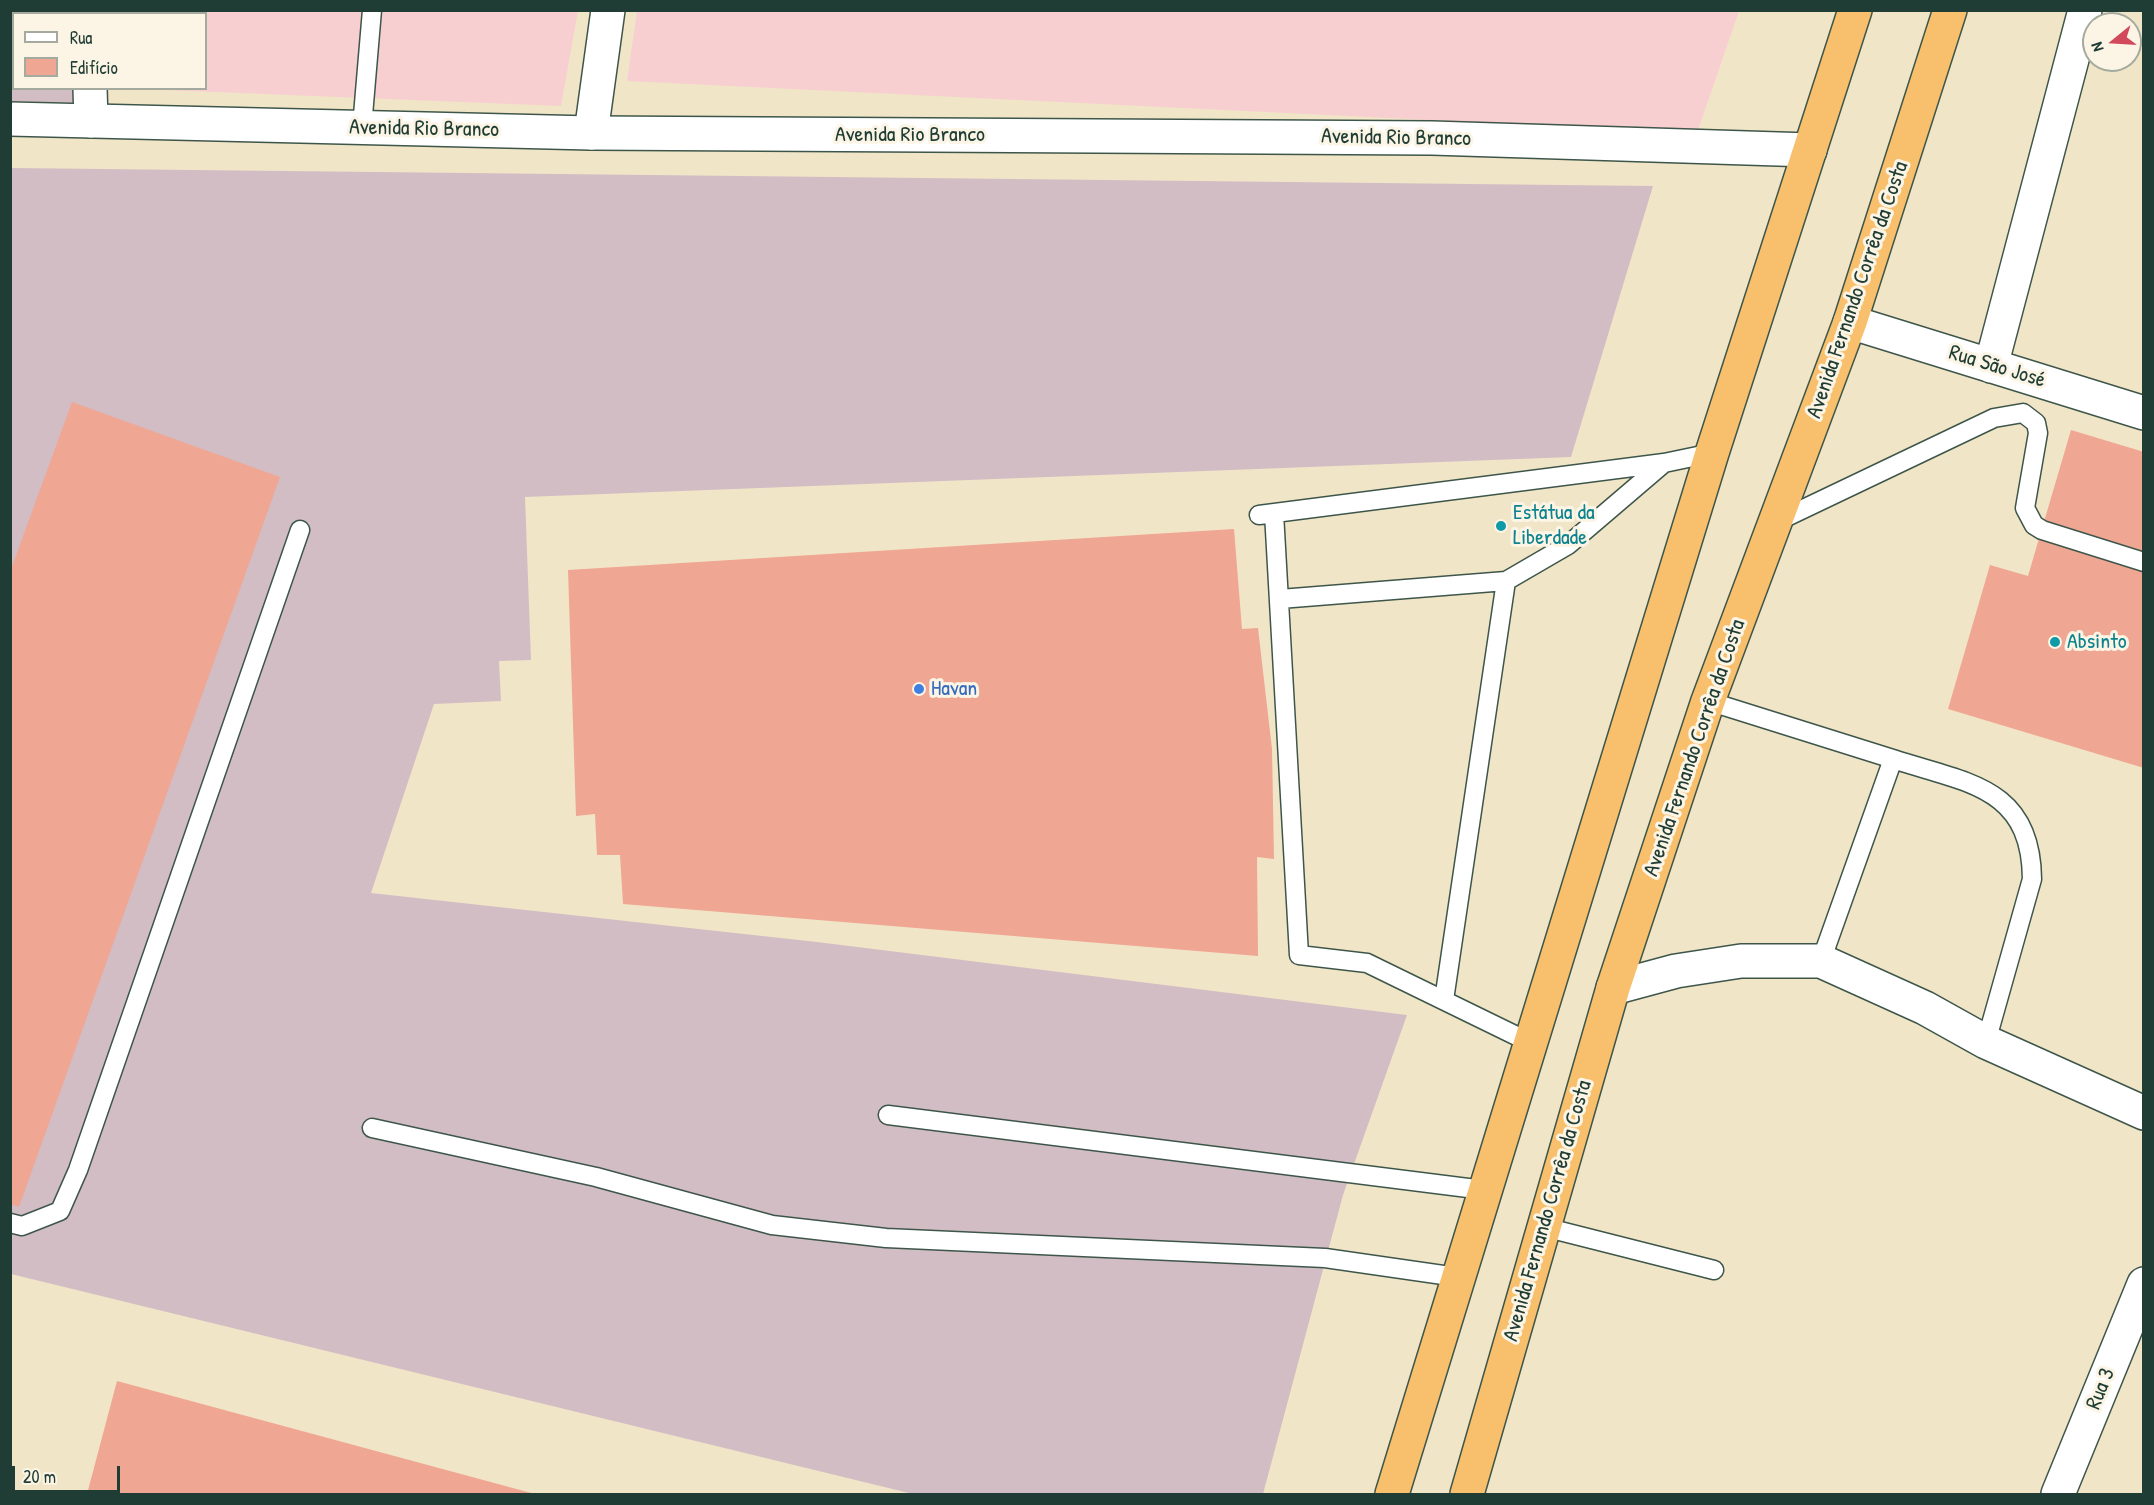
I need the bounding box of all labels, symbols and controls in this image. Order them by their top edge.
legend [12,12,207,90]
north arrow [2082,12,2142,72]
text: Rua [70,25,92,50]
text: N [2085,40,2109,54]
text: Edifício [70,55,118,80]
street label: Avenida Rio Branco [349,114,499,144]
street label: Avenida Rio Branco [835,122,985,148]
street label: Avenida Rio Branco [1321,123,1471,153]
street label: Avenida Fernando Corrêa da Costa [1802,158,1914,422]
street label: Rua São José [1946,340,2048,394]
place label: Estátua da Liberdade [1513,500,1595,552]
marker: Estátua da Liberdade [1494,519,1508,533]
street label: Avenida Fernando Corrêa da Costa [1639,616,1751,880]
place label: Absinto [2067,629,2127,655]
marker: Absinto [2048,635,2062,649]
place label: Havan [931,676,977,702]
marker: Havan [912,682,926,696]
street label: Avenida Fernando Corrêa da Costa [1498,1078,1598,1344]
street label: Rua 3 [2081,1364,2121,1414]
scale bar [15,1454,123,1492]
text: 20 m [23,1464,56,1489]

